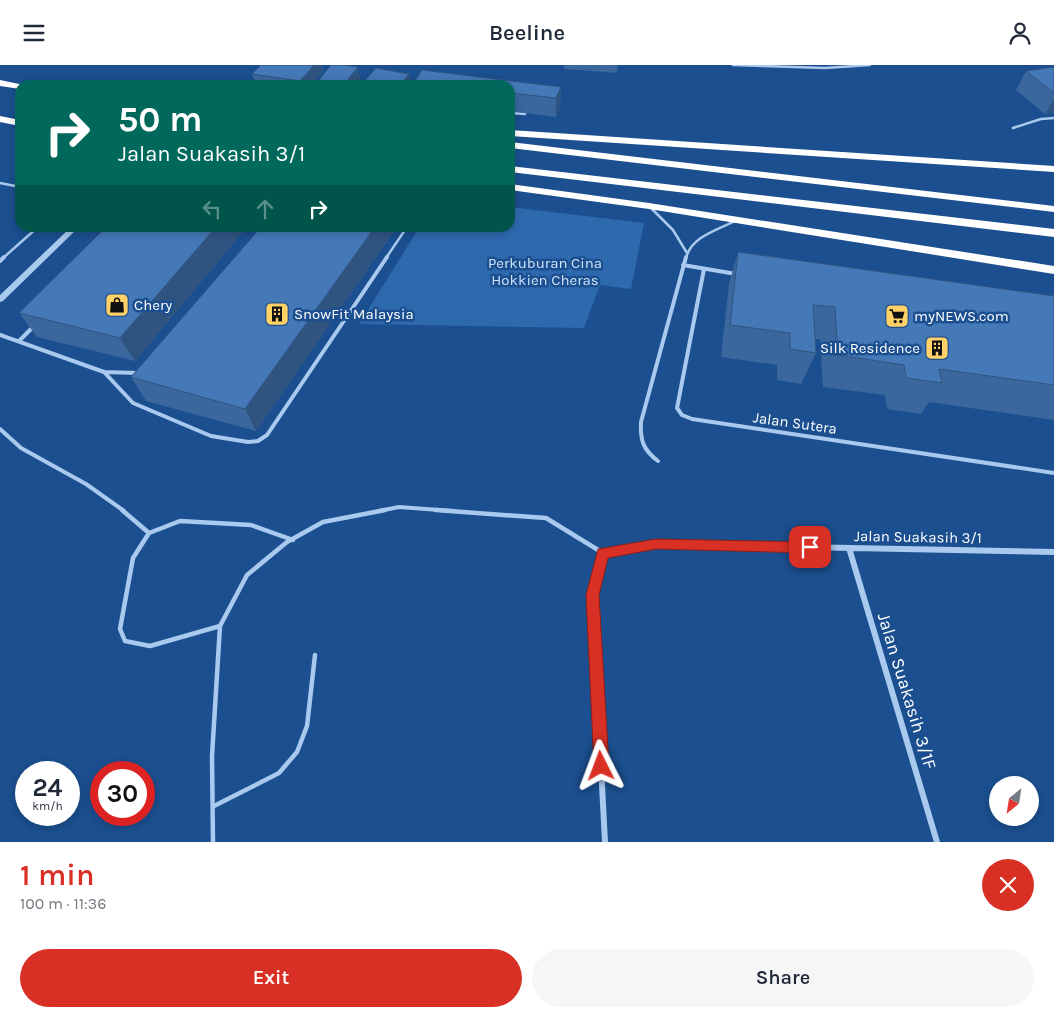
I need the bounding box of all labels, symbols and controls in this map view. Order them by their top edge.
icon: menu [20,19,48,47]
icon: person [1006,19,1034,47]
text: Beeline [489,20,565,46]
text: 50 m [118,99,203,140]
icon: right [35,100,100,165]
text: Jalan Suakasih 3/1 [118,141,305,167]
icon: left [198,195,226,223]
icon: ahead [251,195,279,223]
icon: right [304,195,332,223]
park label: Perkuburan Cina Hokkien Cheras [488,254,602,289]
shop icon: Chery [104,292,130,318]
place label: Chery [134,296,172,314]
building icon: SnowFit Malaysia [264,301,290,327]
supermarket icon: myNEWS.com [884,303,910,329]
place label: SnowFit Malaysia [294,305,414,323]
place label: myNEWS.com [914,307,1009,325]
building icon: Silk Residence [924,335,950,361]
place label: Silk Residence [820,339,920,357]
street label: Jalan Sutera [752,408,838,438]
pin [789,526,831,568]
street label: Jalan Suakasih 3/1 [854,527,982,547]
icon: arrive [796,533,824,561]
street label: Jalan Suakasih 3/1F [873,610,941,772]
position arrow [574,739,626,791]
speed limit sign: 30 [90,761,155,826]
text: 24 [32,773,63,802]
north arrow [989,776,1039,826]
map controls [989,776,1039,826]
text: km/h [32,799,63,813]
text: 1 min [20,857,94,893]
button: close [982,859,1034,911]
text: 100 m · 11:36 [20,894,106,913]
button: Exit [20,949,522,1007]
button: Share [532,949,1034,1007]

